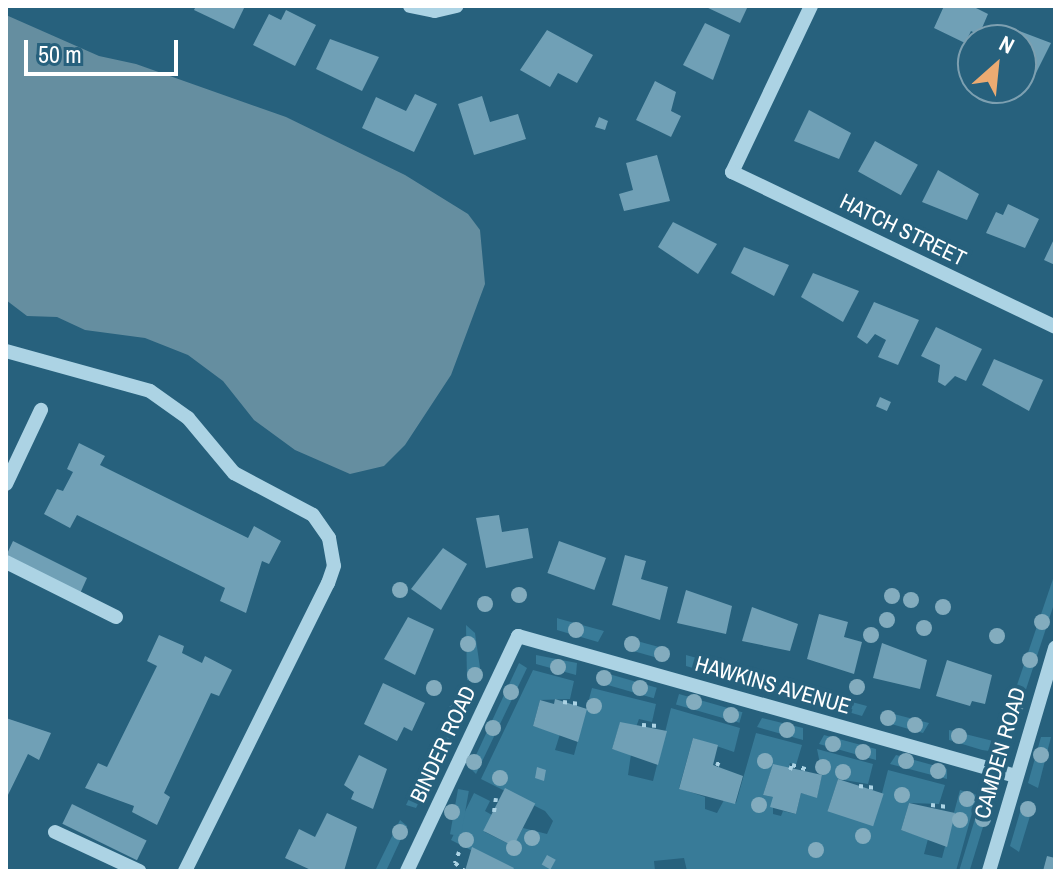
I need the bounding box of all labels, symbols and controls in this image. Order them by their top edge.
scale bar [28,24,182,74]
north arrow [957,24,1037,104]
text: N [994,28,1020,61]
text: 50 m [38,38,82,70]
street label: HATCH STREET [836,188,970,272]
street label: HAWKINS AVENUE [692,650,854,720]
street label: BINDER ROAD [405,682,481,806]
street label: CAMDEN ROAD [969,684,1031,822]

